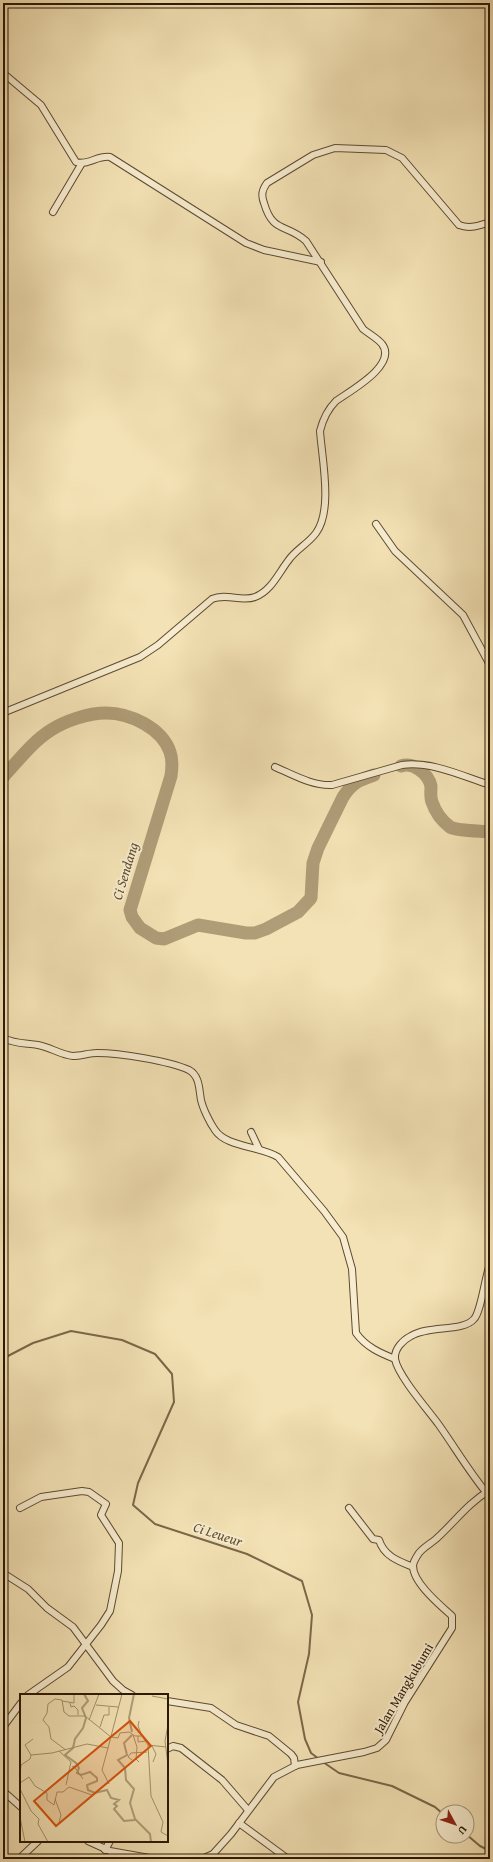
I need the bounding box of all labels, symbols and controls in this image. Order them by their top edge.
water label: Ci Sendang [107,839,143,902]
water label: Ci Leueur [191,1517,246,1552]
street label: Jalan Mangkubumi [368,1639,438,1739]
inset map [20,1694,168,1842]
north arrow [435,1804,475,1844]
text: U [454,1822,471,1839]

